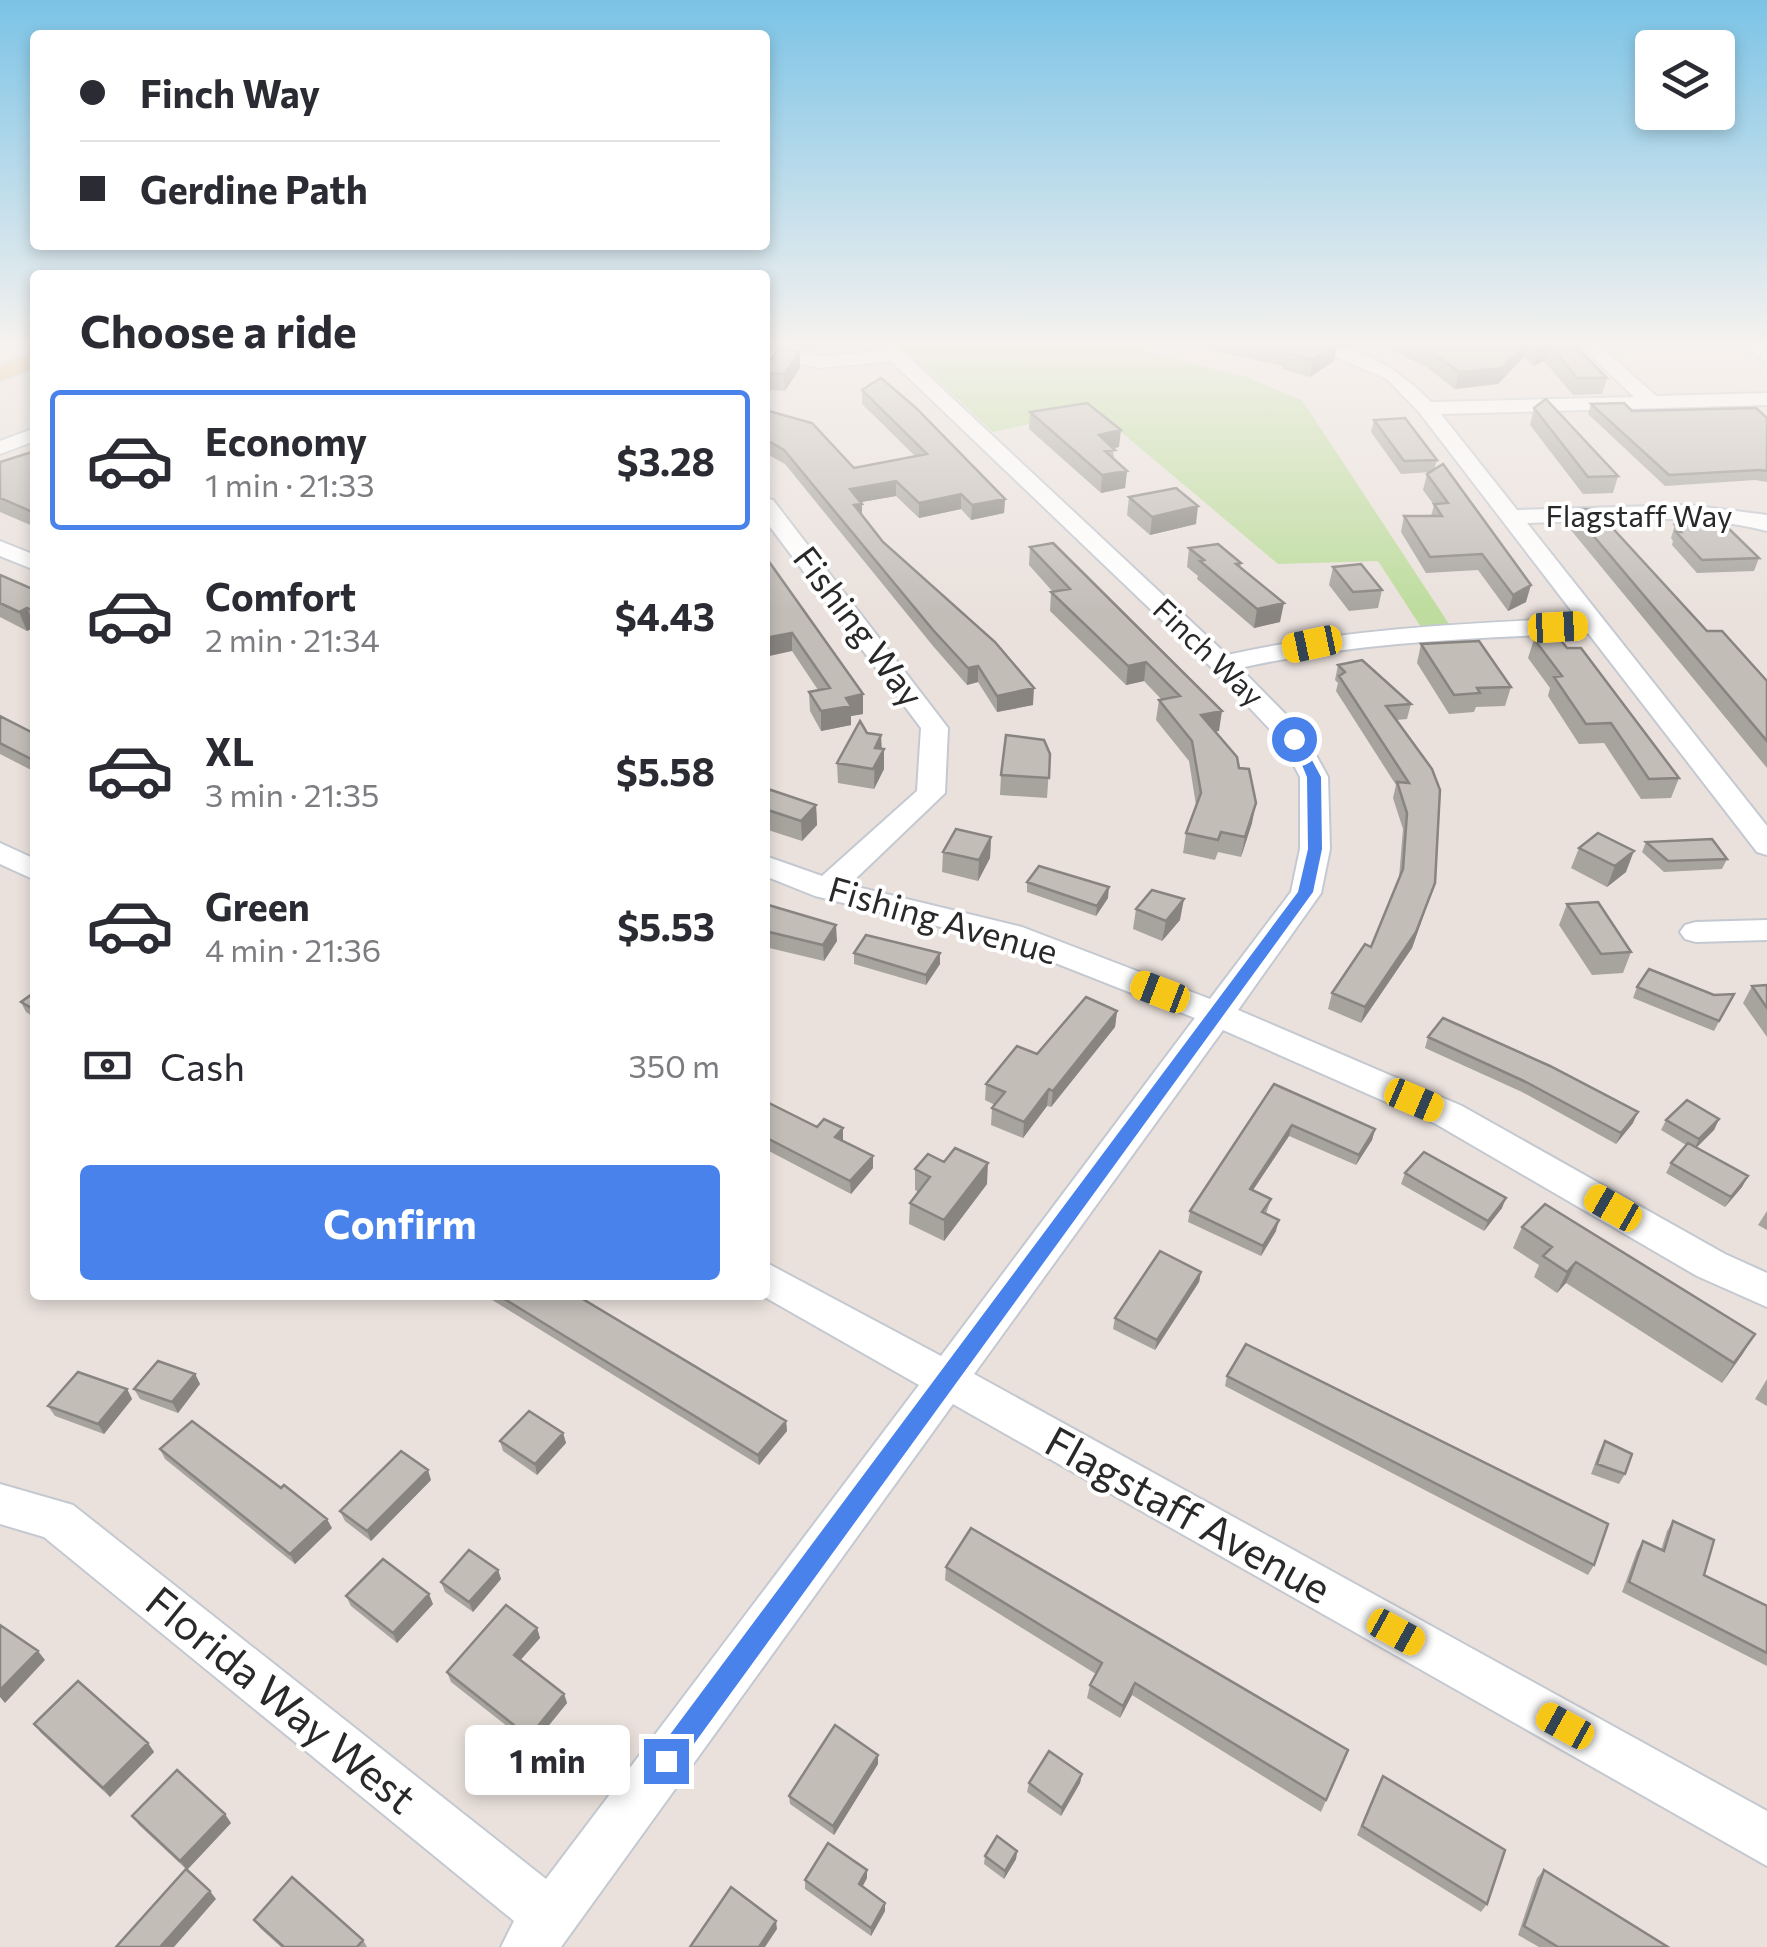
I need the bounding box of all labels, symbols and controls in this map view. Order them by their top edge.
map controls [1635,30,1735,130]
button: layers [1635,30,1735,130]
text: Finch Way [140,69,320,116]
text: Gerdine Path [140,165,368,212]
text: Choose a ride [80,302,357,357]
icon: car [85,415,175,505]
text: Economy [205,417,367,464]
text: $3.28 [617,437,715,484]
text: 1 min · 21:33 [205,464,375,504]
street label: Flagstaff Way [1546,496,1733,533]
street label: Fishing Way [786,537,934,714]
icon: car [85,570,175,660]
text: Comfort [205,572,356,619]
street label: Finch Way [1147,589,1273,713]
text: $4.43 [615,592,715,639]
car [1527,610,1589,644]
text: 2 min · 21:34 [205,619,380,659]
car [1280,623,1344,665]
route start [1272,717,1317,762]
icon: car [85,725,175,815]
text: XL [205,727,254,774]
text: $5.58 [616,747,715,794]
text: 3 min · 21:35 [205,774,379,814]
street label: Fishing Avenue [824,865,1063,972]
icon: car [85,880,175,970]
text: Green [205,882,310,929]
text: $5.53 [617,902,715,949]
text: 4 min · 21:36 [205,929,381,969]
car [1127,967,1193,1017]
icon: cash [80,1038,135,1093]
text: Cash [160,1042,245,1089]
text: 350 m [628,1045,720,1085]
car [1381,1074,1447,1126]
button: Confirm [80,1165,720,1280]
car [1580,1180,1646,1236]
street label: Flagstaff Avenue [1037,1413,1341,1613]
street label: Florida Way West [137,1574,428,1823]
car [1362,1604,1430,1660]
car [1531,1698,1599,1754]
callout: 1 min [466,1726,631,1796]
route end [644,1739,689,1784]
text: 1 min [510,1740,585,1780]

